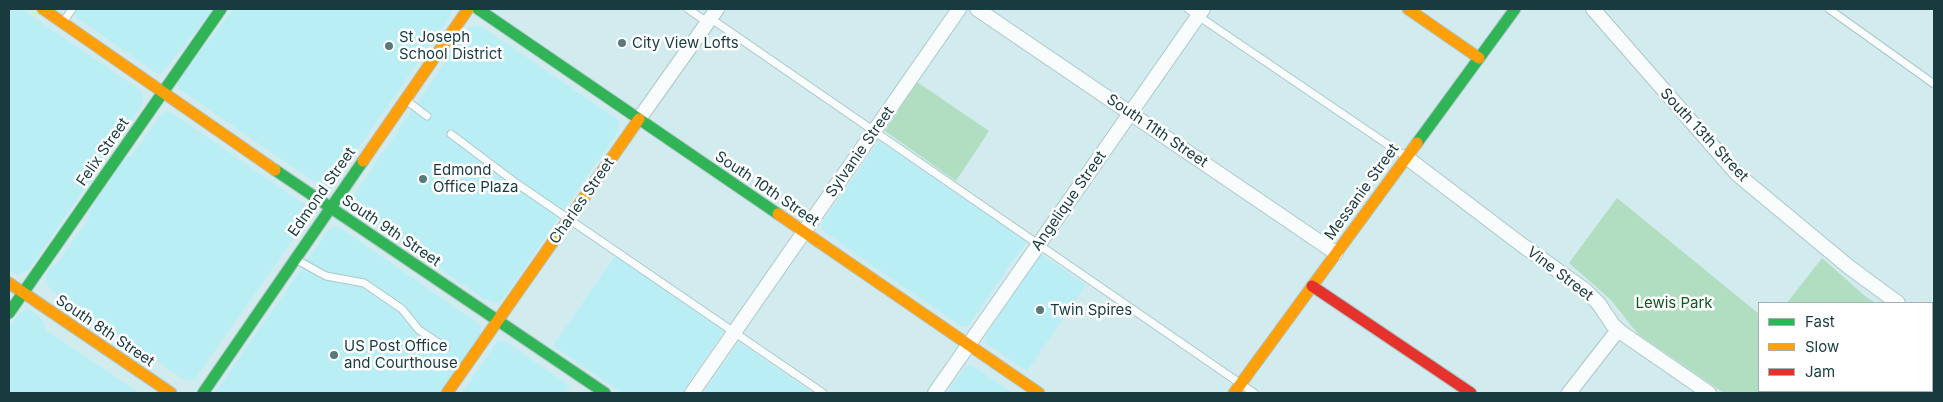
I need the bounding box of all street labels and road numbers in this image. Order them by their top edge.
street label: South 13th Street [1656,85,1752,185]
street label: South 11th Street [1103,90,1211,172]
street label: Sylvanie Street [822,103,898,201]
street label: Felix Street [73,114,133,190]
street label: Messanie Street [1321,140,1403,244]
street label: Edmond Street [285,144,359,240]
street label: South 10th Street [712,148,822,230]
street label: Angelique Street [1028,148,1110,254]
street label: Charles Street [546,154,618,248]
street label: South 9th Street [338,191,444,271]
street label: Vine Street [1523,243,1597,305]
street label: South 8th Street [52,291,158,371]

